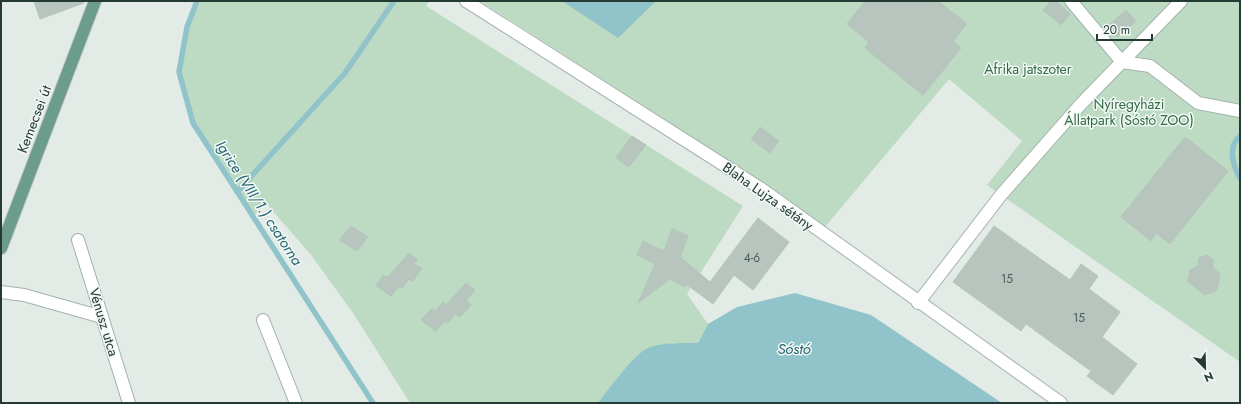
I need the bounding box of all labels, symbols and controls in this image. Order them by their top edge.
scale bar [1097,16,1152,42]
text: 20 m [1103,21,1130,39]
park label: Afrika jatszoter [984,59,1072,79]
street label: Kemecsei út [12,82,56,156]
park label: Nyíregyházi Állatpark (Sóstó ZOO) [1064,94,1194,130]
water label: Igrice (VIII/1.) csatorna [210,136,308,271]
street label: Blaha Lujza sétány [719,157,818,235]
house number: 4-6 [744,249,760,267]
house number: 15 [1001,270,1013,288]
street label: Vénusz utca [84,285,124,359]
house number: 15 [1073,309,1085,327]
water label: Sóstó [777,338,811,360]
north arrow [1185,348,1225,388]
text: N [1202,368,1216,386]

